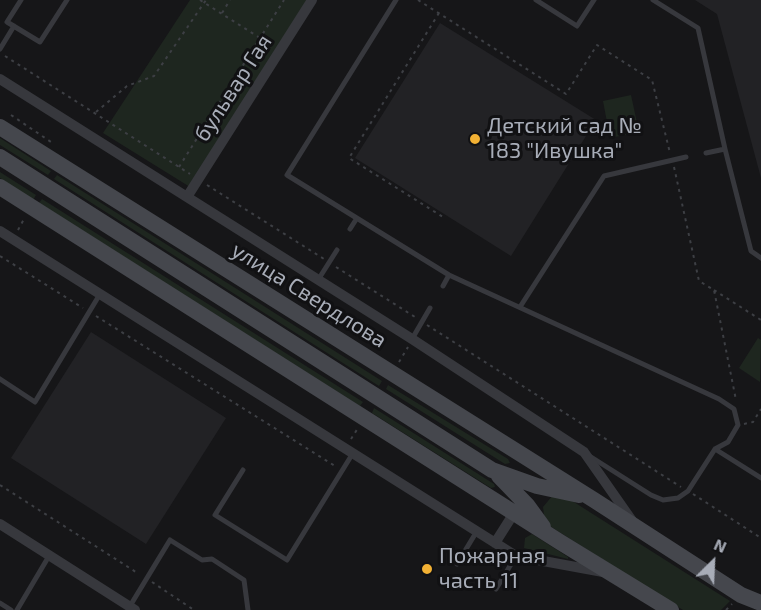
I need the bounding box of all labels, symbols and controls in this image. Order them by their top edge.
street label: бульвар Гая [189,30,277,146]
place label: Детский сад № 183 "Ивушка" [487,113,642,164]
marker: Детский сад № 183 "Ивушка" [468,132,482,146]
street label: улица Свердлова [227,237,391,353]
north arrow [683,532,743,592]
text: N [711,534,730,556]
place label: Пожарная часть 11 [439,543,545,594]
marker: Пожарная часть 11 [420,562,434,576]

